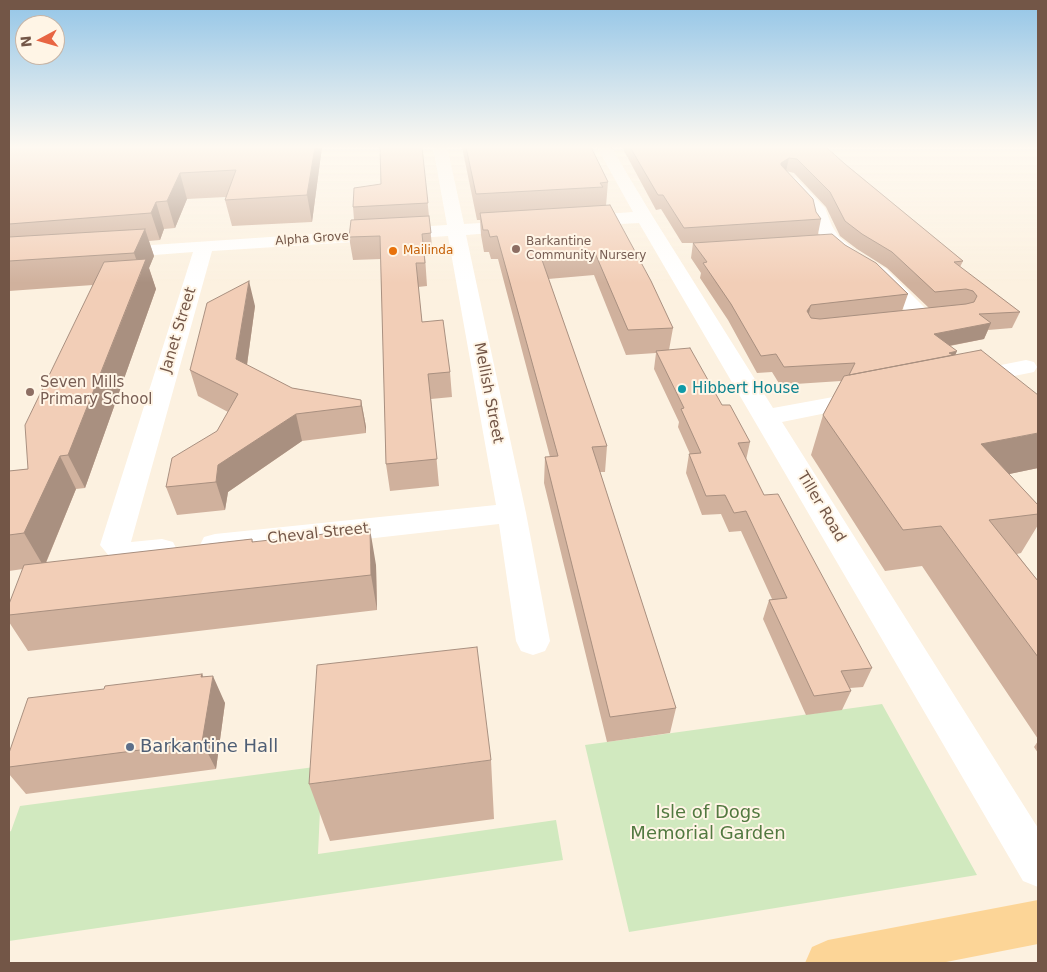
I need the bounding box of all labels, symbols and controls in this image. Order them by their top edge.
north arrow [15,15,65,65]
text: N [18,35,35,48]
street label: Alpha Grove [275,229,349,249]
place label: Barkantine Community Nursery [526,235,646,263]
marker: Barkantine Community Nursery [510,243,522,255]
place label: Mailinda [403,244,453,258]
marker: Mailinda [387,245,399,257]
street label: Janet Street [157,285,201,375]
street label: Mellish Street [469,341,507,445]
place label: Seven Mills Primary School [40,374,153,409]
place label: Hibbert House [692,380,800,398]
marker: Hibbert House [676,383,688,395]
marker: Seven Mills Primary School [24,386,36,398]
street label: Tiller Road [793,469,849,545]
street label: Cheval Street [266,520,370,548]
place label: Barkantine Hall [140,736,278,758]
marker: Barkantine Hall [124,741,136,753]
park label: Isle of Dogs Memorial Garden [630,802,786,844]

